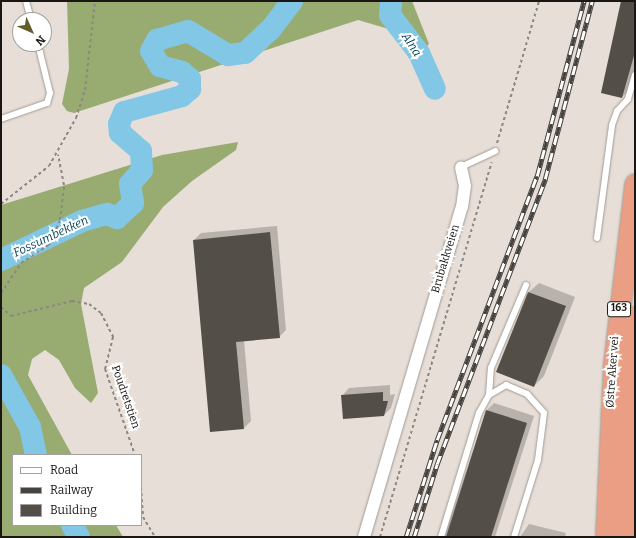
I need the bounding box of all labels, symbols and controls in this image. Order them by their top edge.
north arrow [12,12,52,52]
water label: Alna [398,30,424,60]
text: N [33,33,48,48]
water label: Fossumbekken [11,213,91,261]
street label: Brubakkveien [429,223,463,295]
road number: 163 [607,301,631,317]
street label: Østre Aker vei [604,336,622,408]
street label: Poudretstien [108,364,142,430]
legend [12,454,142,526]
text: Road [50,463,78,477]
text: Railway [50,483,93,497]
text: Building [50,503,97,517]

